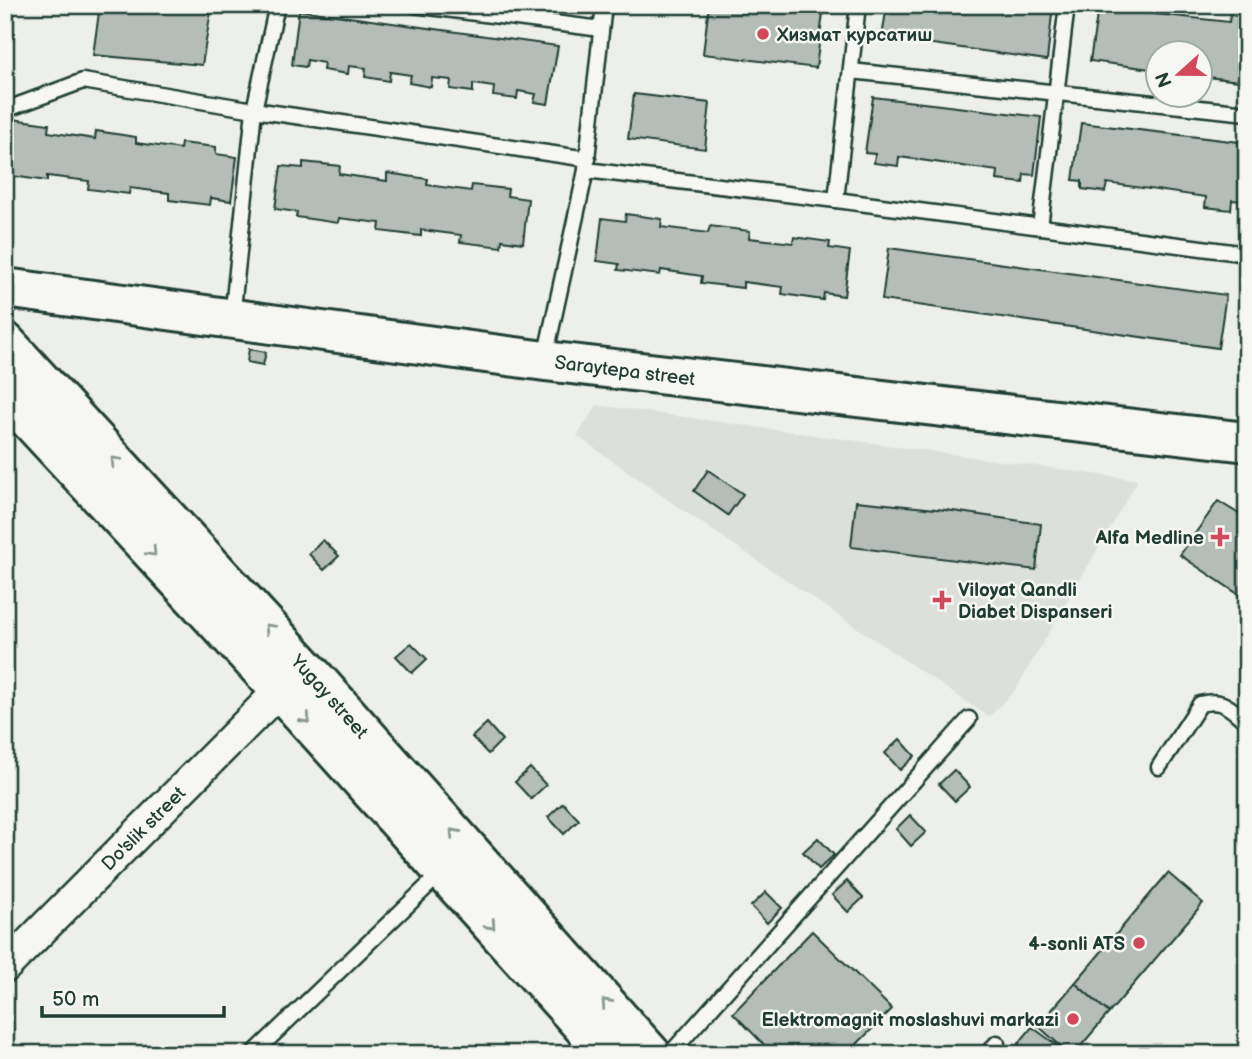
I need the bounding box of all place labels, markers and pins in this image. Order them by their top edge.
place label: Хизмат курсатиш [776,24,932,47]
marker: Хизмат курсатиш [755,26,771,42]
place label: Alfa Medline [1095,527,1204,550]
marker: Alfa Medline [1210,527,1230,547]
place label: Viloyat Qandli Diabet Dispanseri [958,579,1113,624]
marker: Viloyat Qandli Diabet Dispanseri [932,590,952,610]
place label: 4-sonli ATS [1028,933,1125,956]
marker: 4-sonli ATS [1131,935,1147,951]
place label: Elektromagnit moslashuvi markazi [761,1009,1059,1032]
marker: Elektromagnit moslashuvi markazi [1065,1011,1081,1027]

